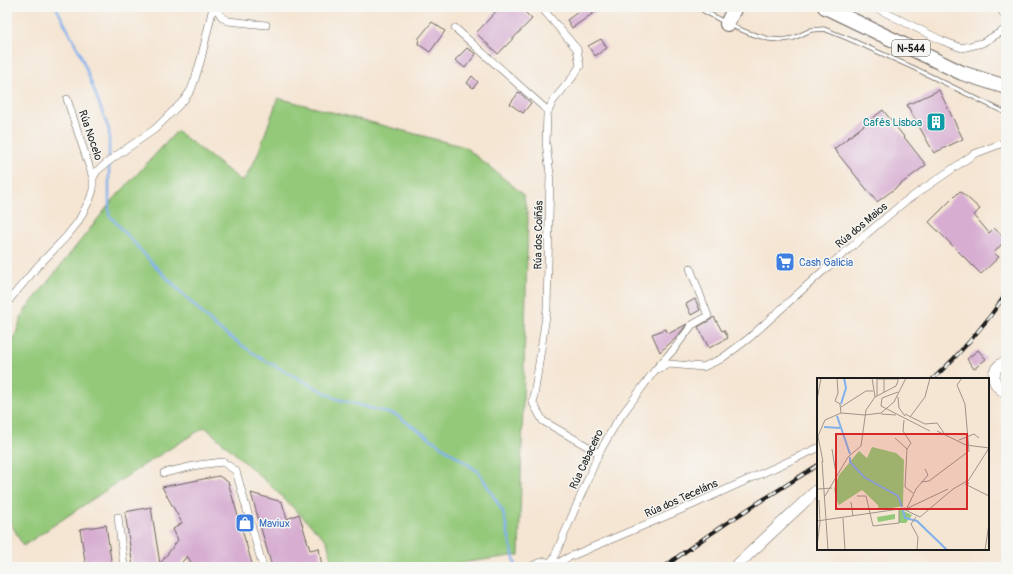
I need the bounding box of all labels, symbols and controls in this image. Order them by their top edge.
road number: N-544 [892,40,930,56]
street label: Rúa Nocelo [76,108,105,162]
building icon: Cafés Lisboa [925,111,947,133]
place label: Cafés Lisboa [863,116,922,129]
street label: Rúa dos Coiñás [531,200,546,270]
street label: Rúa dos Maios [833,200,890,251]
supermarket icon: Cash Galicia [774,251,796,273]
place label: Cash Galicia [799,256,853,269]
inset map [817,378,989,550]
street label: Rúa Cabaceiro [567,427,606,491]
street label: Rúa dos Teceláns [643,477,720,520]
shop icon: Maviux [234,512,256,534]
place label: Maviux [259,517,290,530]

